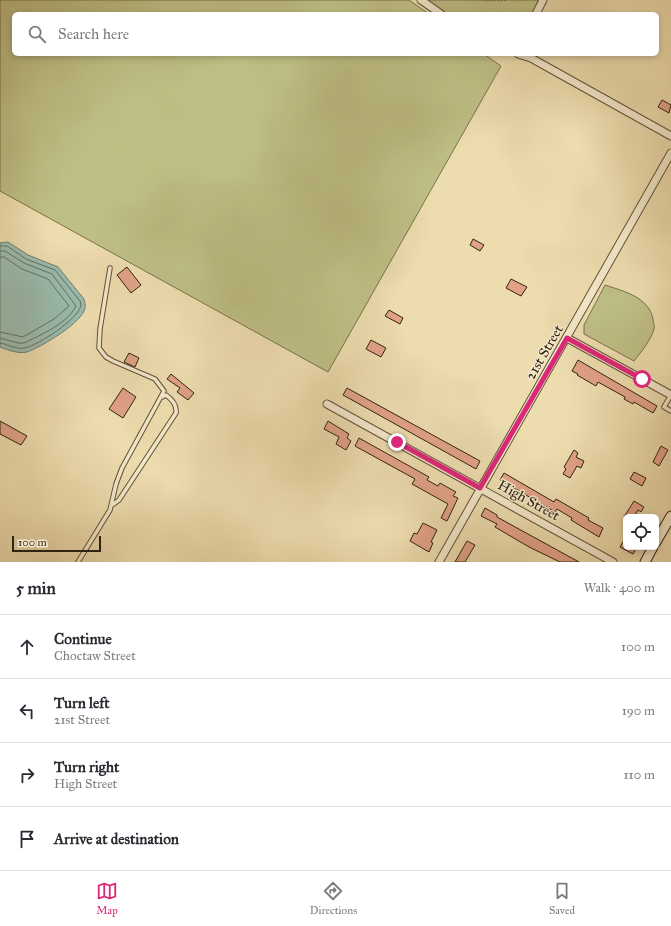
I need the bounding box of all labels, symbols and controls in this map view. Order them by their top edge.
search box [12,12,659,56]
icon: search [26,23,48,45]
text: Search here [58,25,129,43]
street label: 21st Street [522,322,567,383]
route start [633,370,651,388]
route end [388,433,406,451]
street label: High Street [495,477,563,524]
map controls [623,514,659,550]
button: locate [623,514,659,550]
scale bar [12,534,101,553]
text: 100 m [18,536,47,549]
text: 5 min [16,578,56,599]
text: Walk · 400 m [584,580,655,596]
text: Continue [54,630,112,648]
icon: ahead [16,636,38,658]
text: 100 m [621,639,655,655]
text: Choctaw Street [54,648,136,664]
text: Turn left [54,694,110,712]
icon: left [16,700,38,722]
text: 190 m [622,703,655,719]
text: 21st Street [54,712,110,728]
text: Turn right [54,758,119,776]
icon: right [16,764,38,786]
text: 110 m [623,767,655,783]
text: High Street [54,776,117,792]
icon: arrive [16,828,38,850]
text: Arrive at destination [54,830,179,848]
tab: Map [96,880,118,917]
tab: Directions [310,880,357,917]
tab: Saved [549,880,575,917]

